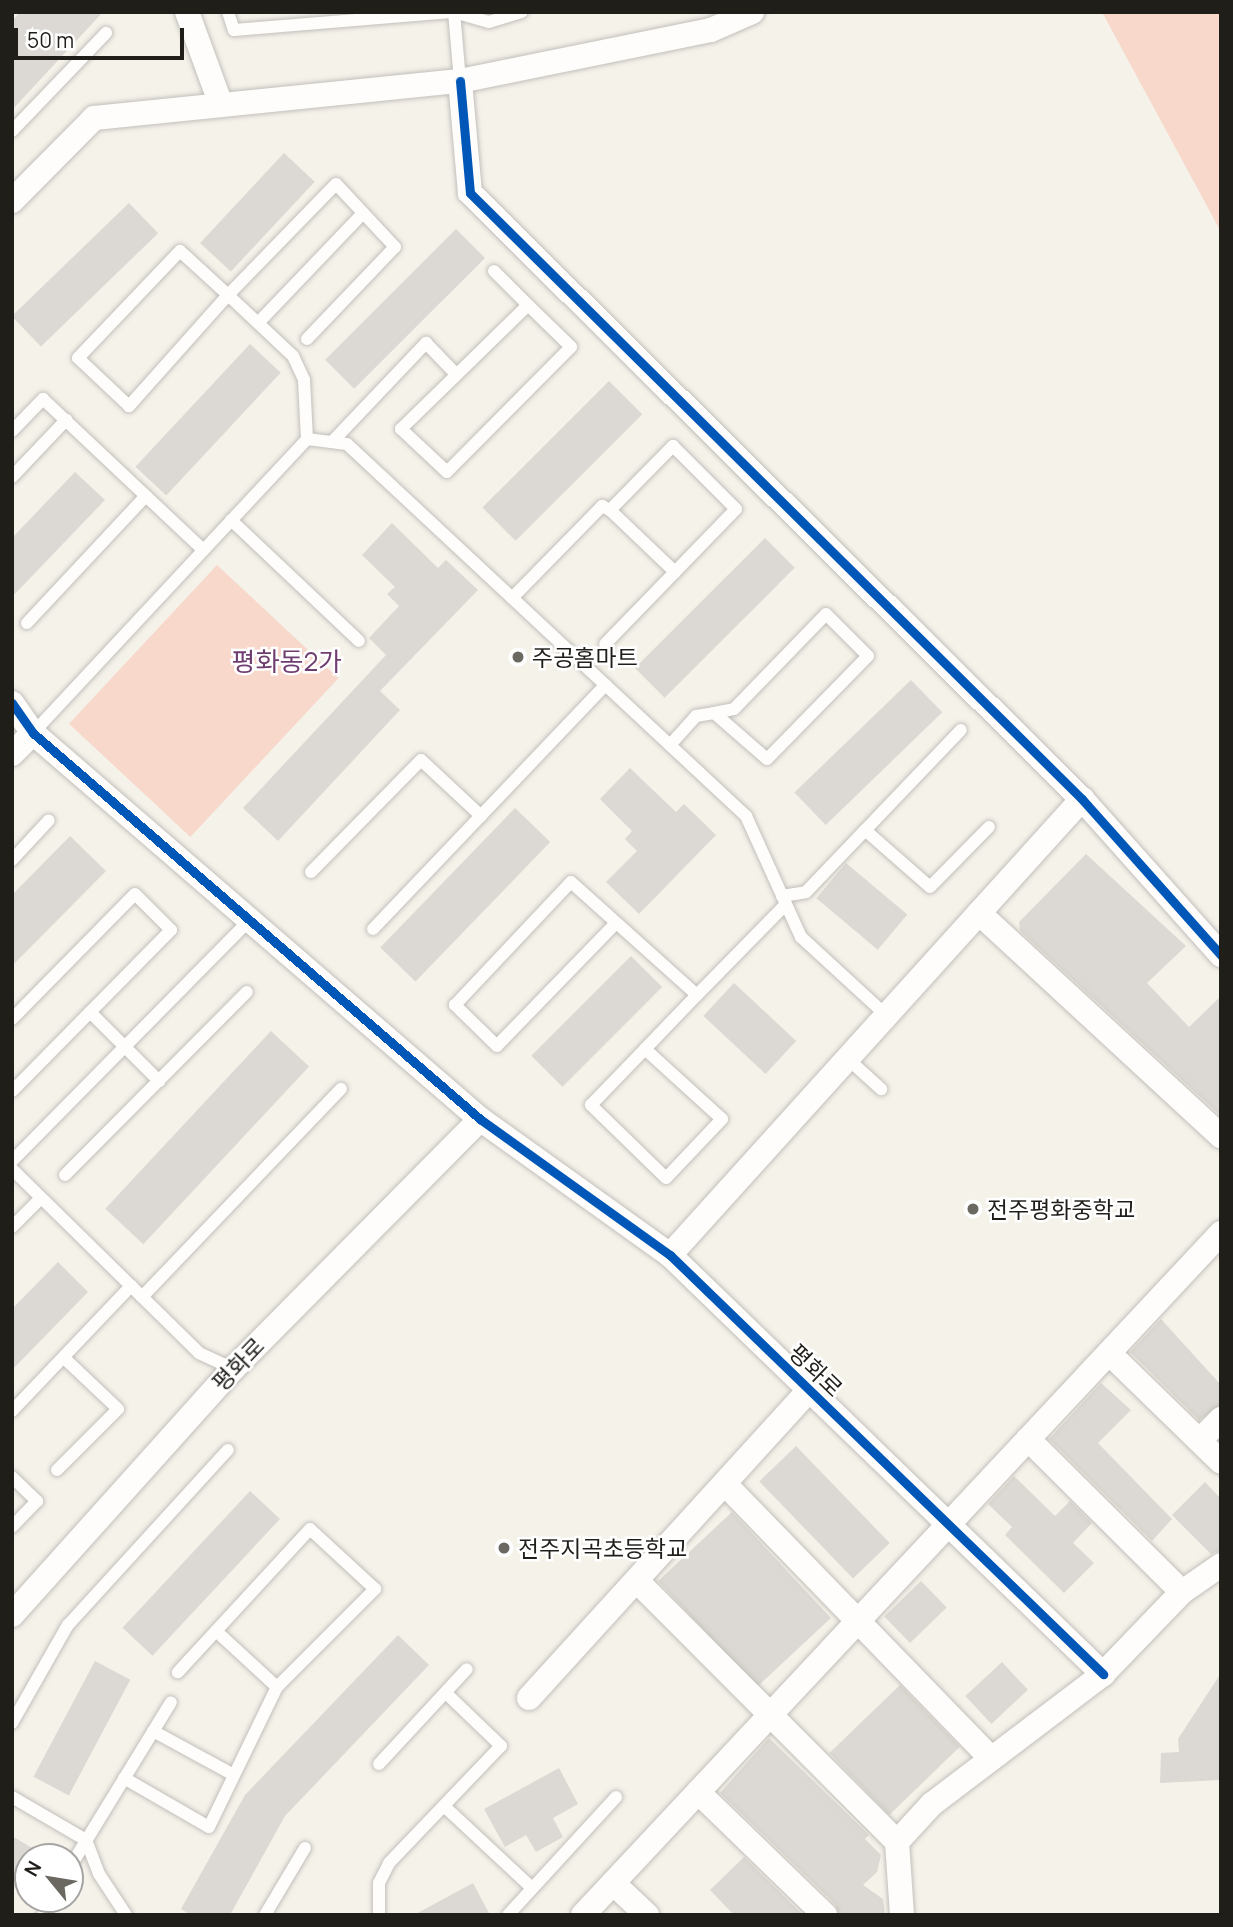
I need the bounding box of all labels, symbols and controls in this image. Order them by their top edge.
scale bar [18,14,187,58]
text: 50 m [27,26,74,54]
place label: 주공홈마트 [532,643,638,671]
district label: 평화동2가 [232,646,342,678]
marker: 주공홈마트 [510,649,526,665]
place label: 전주평화중학교 [987,1195,1135,1223]
marker: 전주평화중학교 [965,1201,981,1217]
street label: 평화로 [206,1332,270,1396]
street label: 평화로 [784,1338,848,1402]
place label: 전주지곡초등학교 [518,1534,687,1562]
marker: 전주지곡초등학교 [496,1540,512,1556]
north arrow [14,1843,84,1913]
text: N [18,1856,47,1881]

